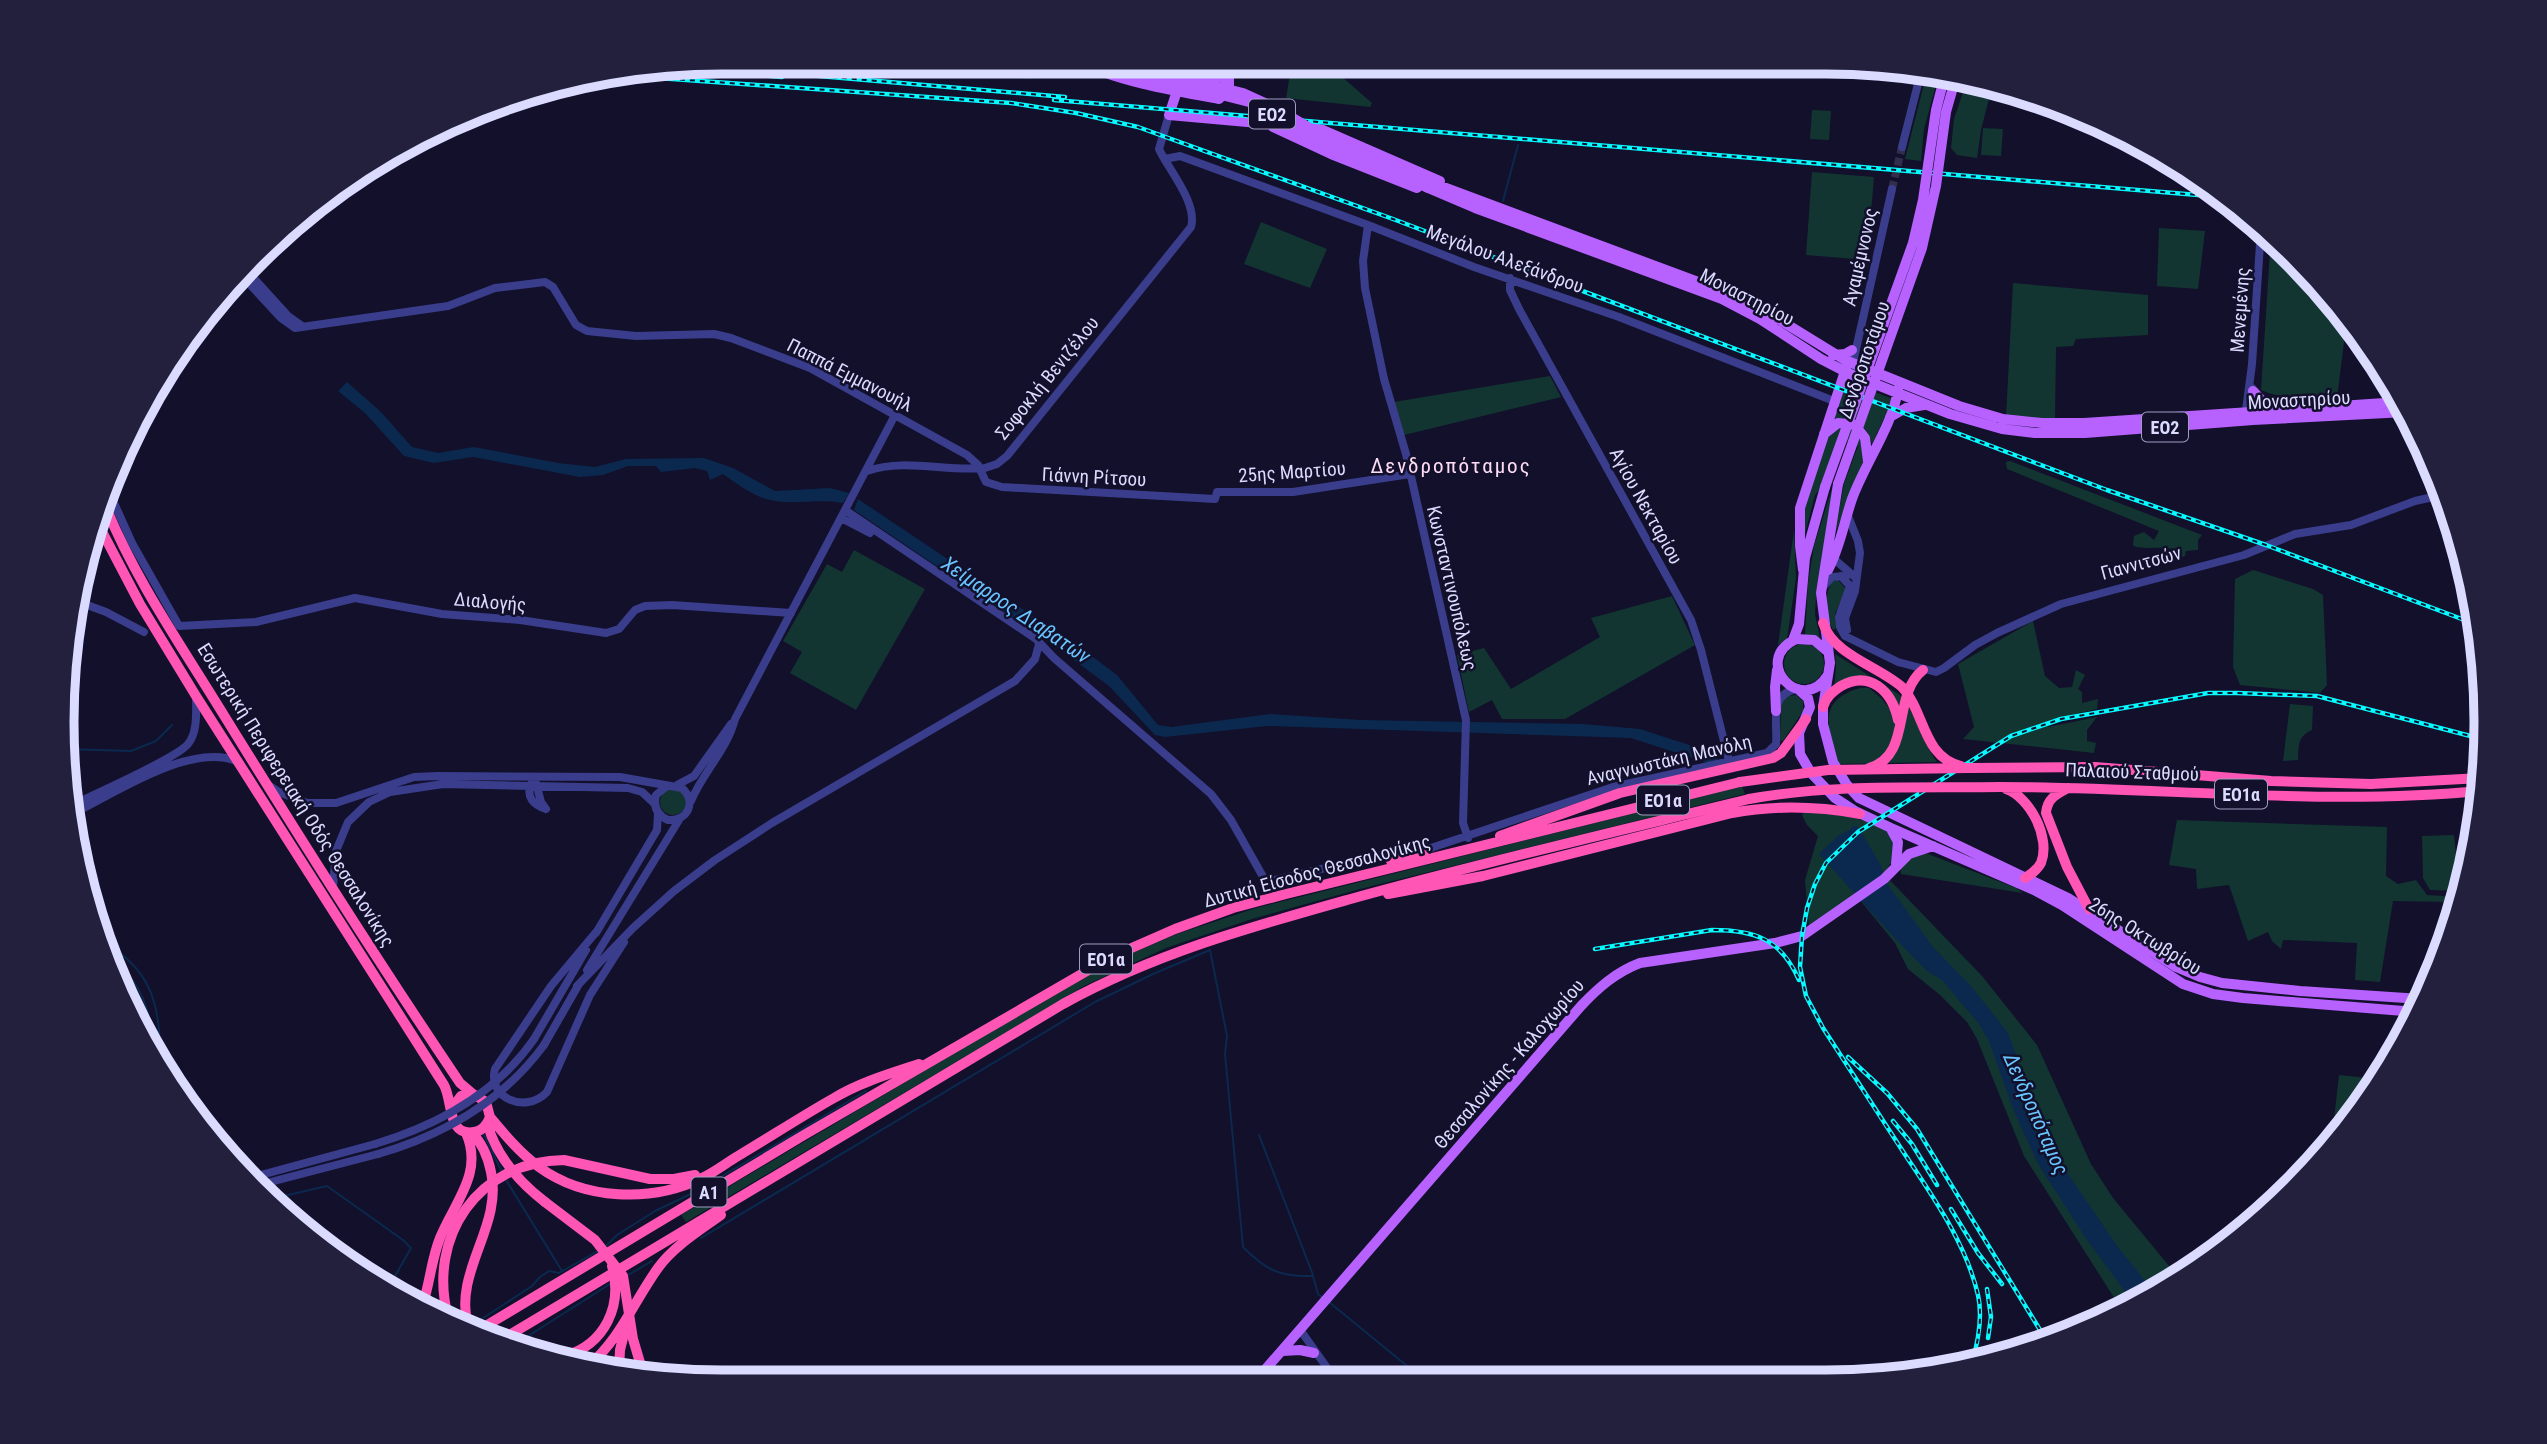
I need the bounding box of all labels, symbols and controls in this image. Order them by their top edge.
road number: ΕΟ2 [1249,100,1295,128]
street label: Αγαμέμνονος [1838,206,1882,308]
street label: Μεγάλου Αλεξάνδρου [1423,220,1587,298]
street label: Μοναστηρίου [1696,263,1798,331]
street label: Μενεμένης [2226,267,2254,353]
street label: Δενδροποτάμου [1833,298,1895,422]
street label: Σοφοκλή Βενιζέλου [990,312,1104,444]
street label: Παππά Εμμανουήλ [783,333,917,417]
street label: Μοναστηρίου [2247,386,2351,414]
road number: ΕΟ2 [2142,412,2188,442]
street label: Αγίου Νεκταρίου [1605,444,1687,568]
district label: Δενδροπόταμος [1370,454,1532,478]
street label: 25ης Μαρτίου [1237,457,1347,487]
street label: Γιάννη Ρίτσου [1041,463,1147,491]
street label: Κωνσταντινουπόλεως [1422,503,1482,673]
street label: Γιαννιτσών [2098,541,2184,585]
water label: Χείμαρρος Διαβατών [936,551,1096,669]
street label: Διαλογής [453,587,527,617]
street label: Εσωτερική Περιφερειακή Οδός Θεσσαλονίκης [192,639,400,951]
street label: Αναγνωστάκη Μανόλη [1584,730,1754,790]
street label: Παλαιού Σταθμού [2065,758,2199,786]
road number: ΕΟ1α [2215,780,2267,808]
road number: ΕΟ1α [1637,786,1689,814]
street label: Δυτική Είσοδος Θεσσαλονίκης [1201,830,1433,912]
street label: 26ης Οκτωβρίου [2085,892,2205,980]
road number: ΕΟ1α [1080,944,1132,974]
street label: Θεσσαλονίκης - Καλοχωρίου [1429,974,1589,1154]
water label: Δενδροπόταμος [1998,1048,2074,1179]
road number: Α1 [692,1177,726,1206]

